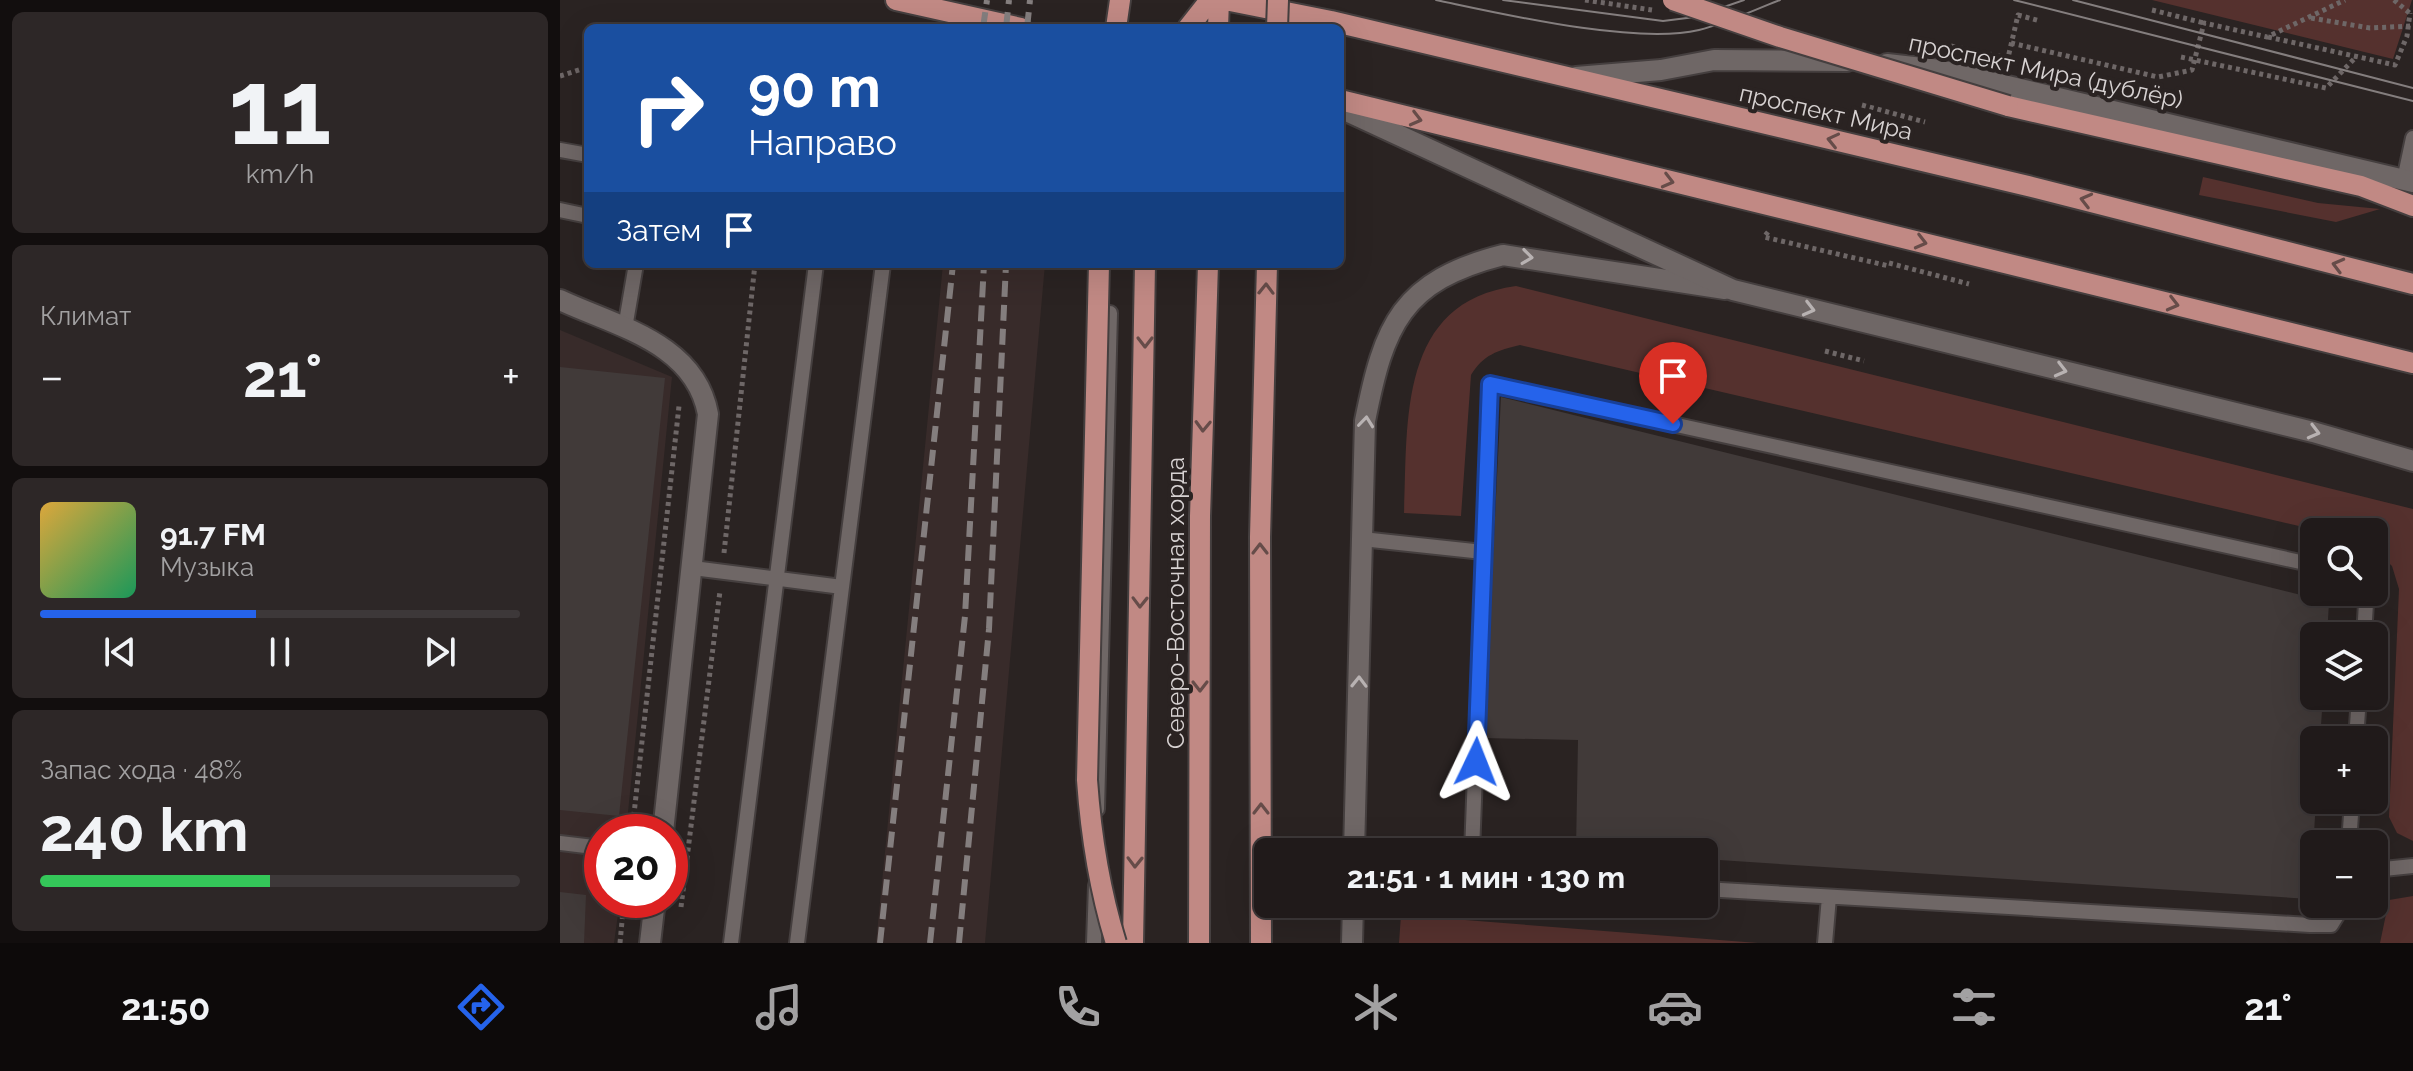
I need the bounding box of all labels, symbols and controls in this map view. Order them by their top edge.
street label: проспект Мира (дублёр) [1906,28,2186,114]
text: 11 [229,46,331,168]
text: 90 m [748,54,881,120]
icon: right [616,56,720,160]
street label: проспект Мира [1737,78,1915,146]
one-way arrow [1408,110,1422,127]
text: Направо [748,121,897,163]
one-way arrow [1826,132,1840,149]
text: km/h [246,159,314,189]
one-way arrow [1661,171,1675,188]
one-way arrow [2079,193,2093,210]
icon: arrive [717,208,761,252]
text: Затем [616,213,701,248]
one-way arrow [1914,233,1927,250]
one-way arrow [1521,249,1534,266]
one-way arrow [2331,257,2345,274]
one-way arrow [1257,282,1275,295]
one-way arrow [2166,295,2180,312]
one-way arrow [1801,299,1815,316]
text: Климат [40,301,131,331]
one-way arrow [1136,336,1154,349]
text: 21° [243,341,322,411]
pin [1639,342,1707,424]
text: − [40,351,64,402]
text: + [502,351,520,402]
icon: arrive [1651,354,1695,398]
one-way arrow [2054,360,2068,377]
one-way arrow [1358,415,1375,428]
one-way arrow [1194,420,1211,433]
one-way arrow [2306,423,2320,440]
street label: Северо-Восточная хорда [1161,457,1190,749]
text: 91.7 FM [160,517,266,552]
map controls [2300,518,2388,918]
button: search [2300,518,2388,606]
one-way arrow [1251,542,1269,555]
text: Музыка [160,552,254,582]
one-way arrow [1131,596,1149,609]
button: layers [2300,622,2388,710]
icon: previous [98,630,142,674]
icon: pause [258,630,302,674]
icon: next [418,630,462,674]
one-way arrow [1350,675,1367,688]
one-way arrow [1191,680,1209,693]
position arrow [1434,720,1518,804]
button: + [2300,726,2388,814]
text: Запас хода · 48% [40,755,242,785]
text: 240 km [40,795,249,865]
one-way arrow [1252,802,1270,815]
speed limit sign: 20 [584,814,688,918]
button: − [2300,830,2388,918]
one-way arrow [1126,856,1143,869]
text: 21:51 · 1 мин · 130 m [1347,860,1625,895]
icon: directions [453,979,509,1035]
icon: music [751,979,807,1035]
icon: phone [1050,979,1106,1035]
icon: climate [1348,979,1404,1035]
icon: car [1647,979,1703,1035]
icon: filters [1946,979,2002,1035]
text: 21:50 [121,986,210,1028]
text: 21° [2244,986,2292,1028]

